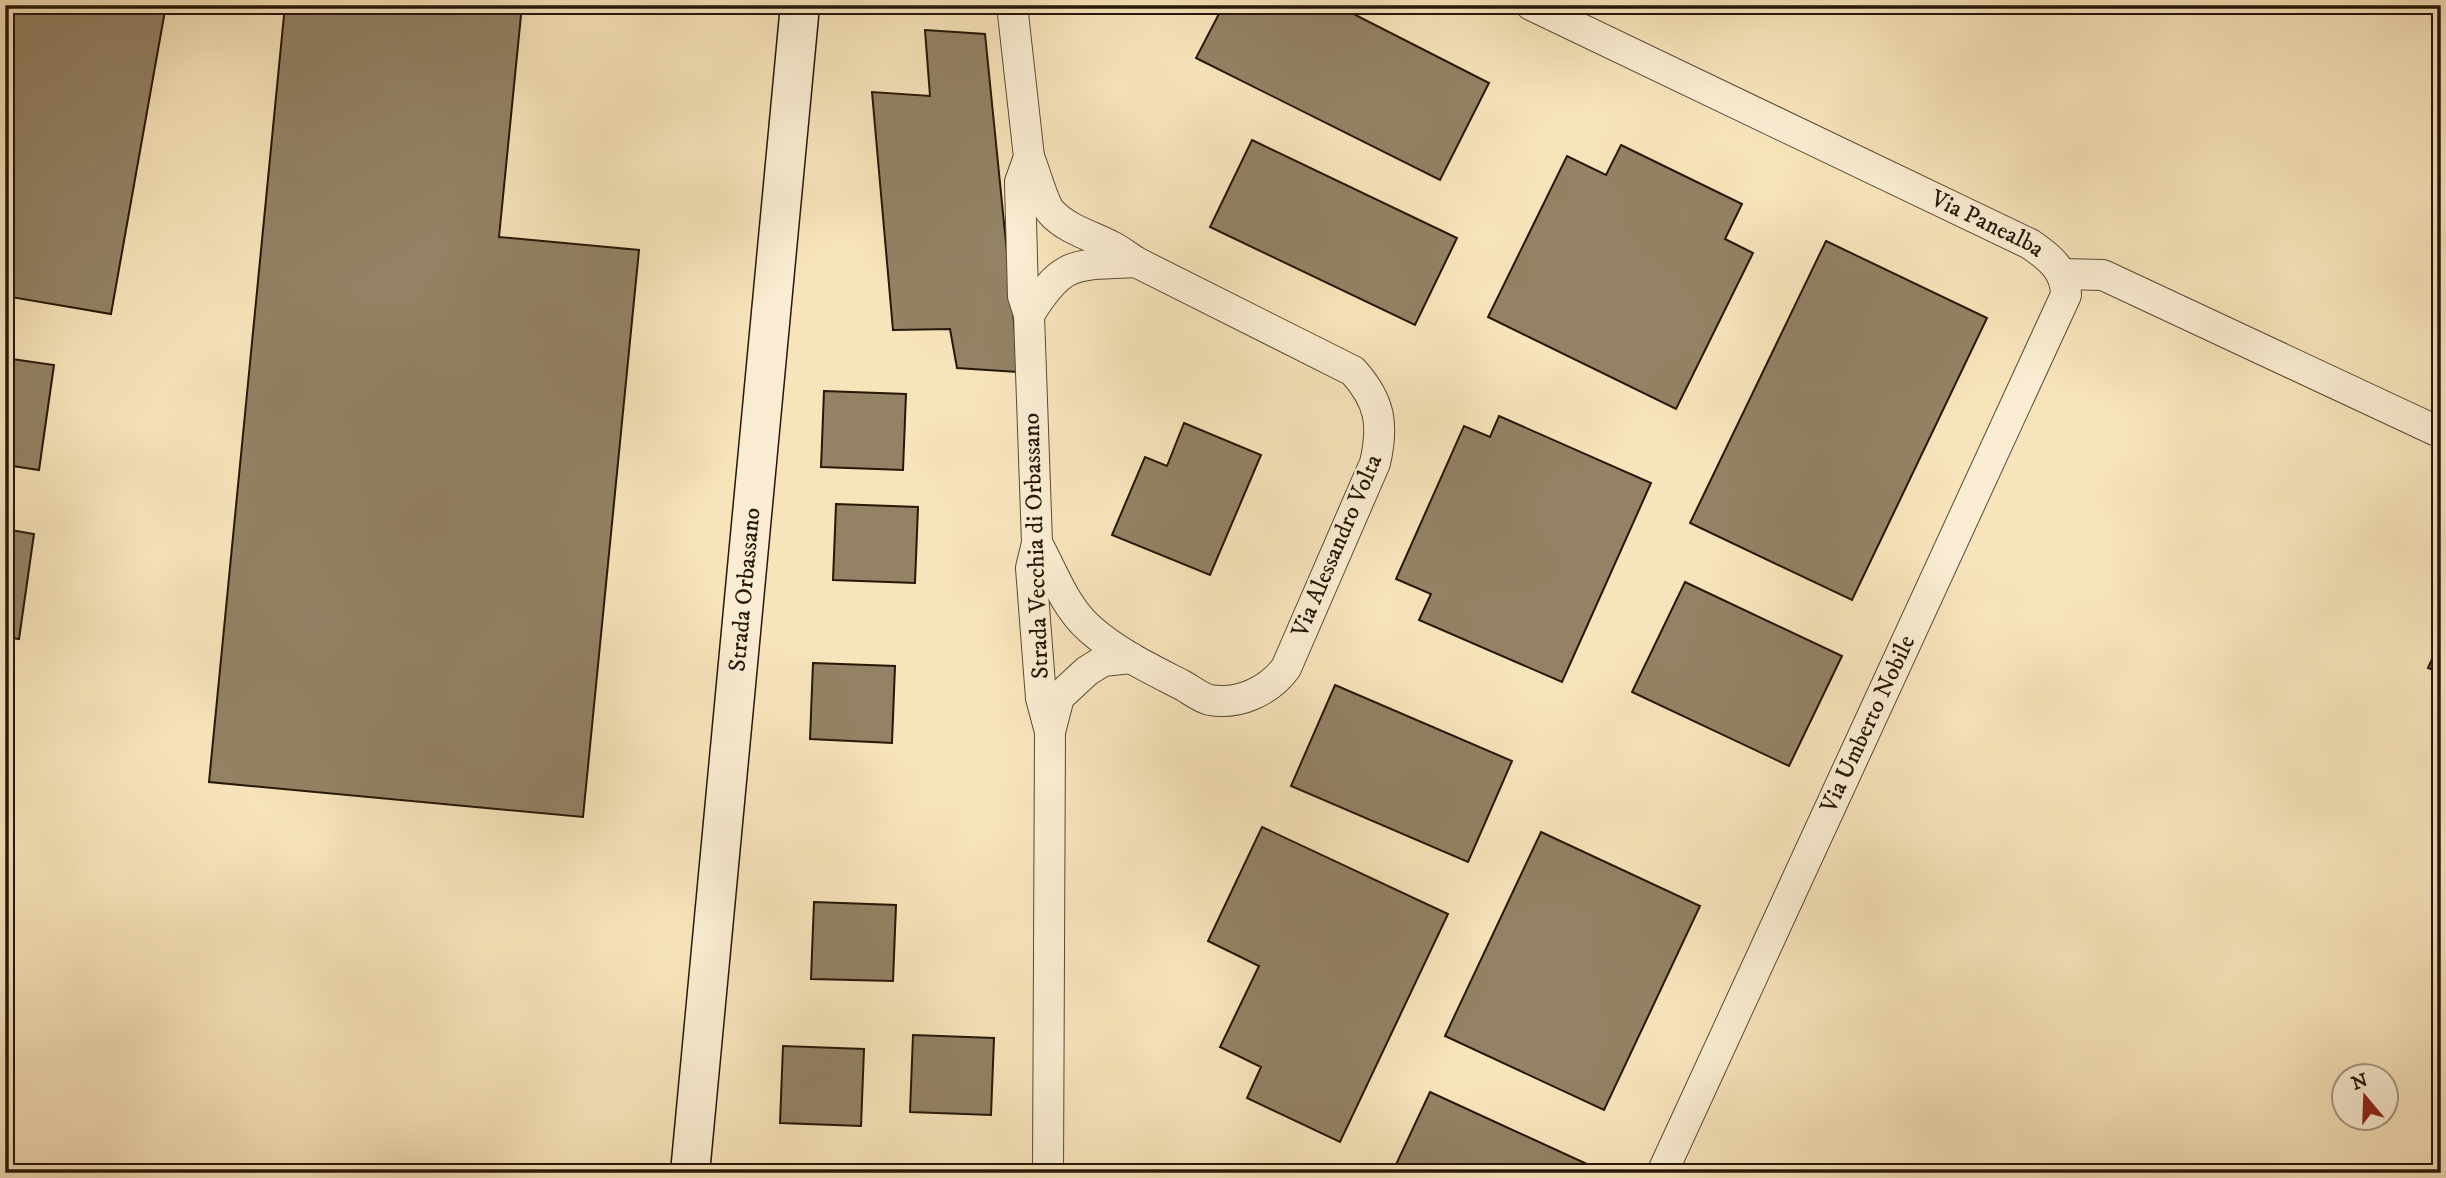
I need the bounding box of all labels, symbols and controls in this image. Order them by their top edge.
street label: Via Panealba [1925,183,2051,265]
street label: Strada Vecchia di Orbassano [1016,412,1056,680]
street label: Via Alessandro Volta [1285,449,1389,643]
street label: Strada Orbassano [722,506,768,673]
street label: Via Umberto Nobile [1813,630,1922,818]
north arrow [2330,1062,2400,1132]
text: N [2349,1069,2371,1096]

